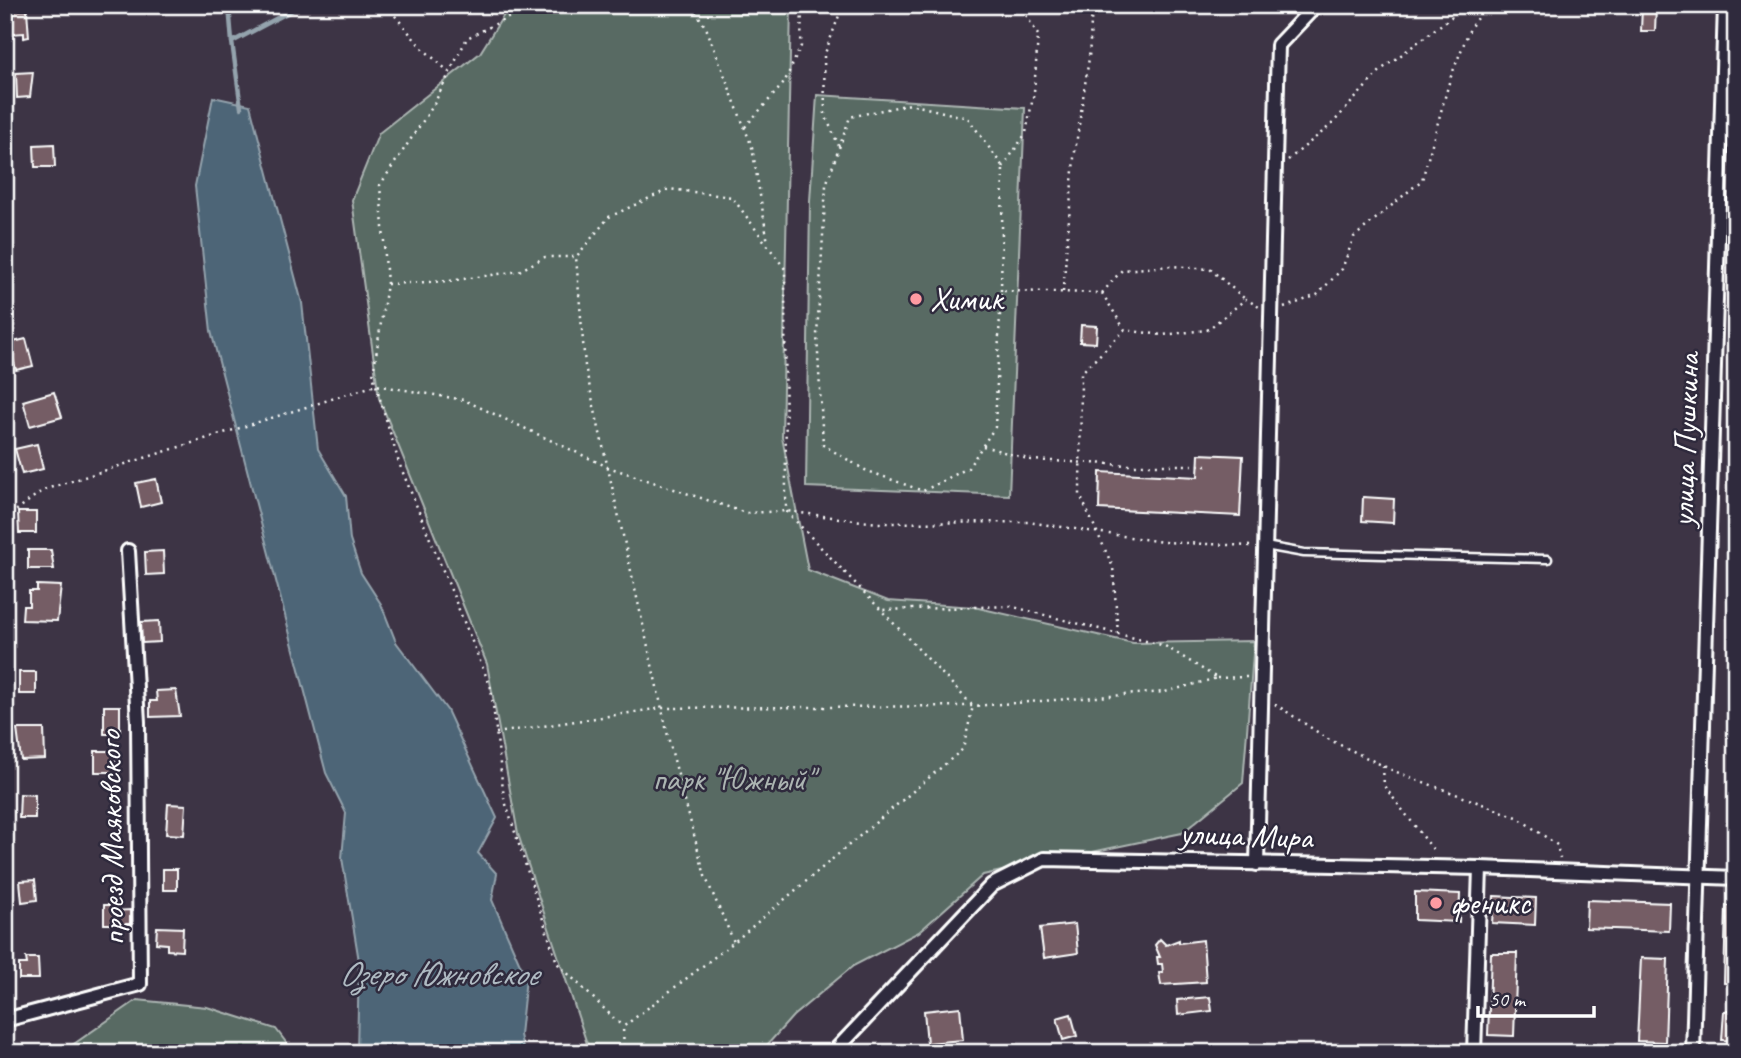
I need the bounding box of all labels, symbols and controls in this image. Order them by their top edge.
place label: Химик [930,278,1005,320]
marker: Химик [908,291,924,307]
street label: улица Пушкина [1661,350,1709,530]
street label: проезд Маяковского [88,728,134,946]
park label: парк "Южный" [652,758,820,800]
street label: улица Мира [1177,812,1315,858]
place label: феникс [1450,882,1533,924]
marker: феникс [1428,895,1444,911]
water label: Озеро Южновское [339,951,542,996]
scale bar [1478,974,1594,1018]
text: 50 m [1489,986,1527,1012]

